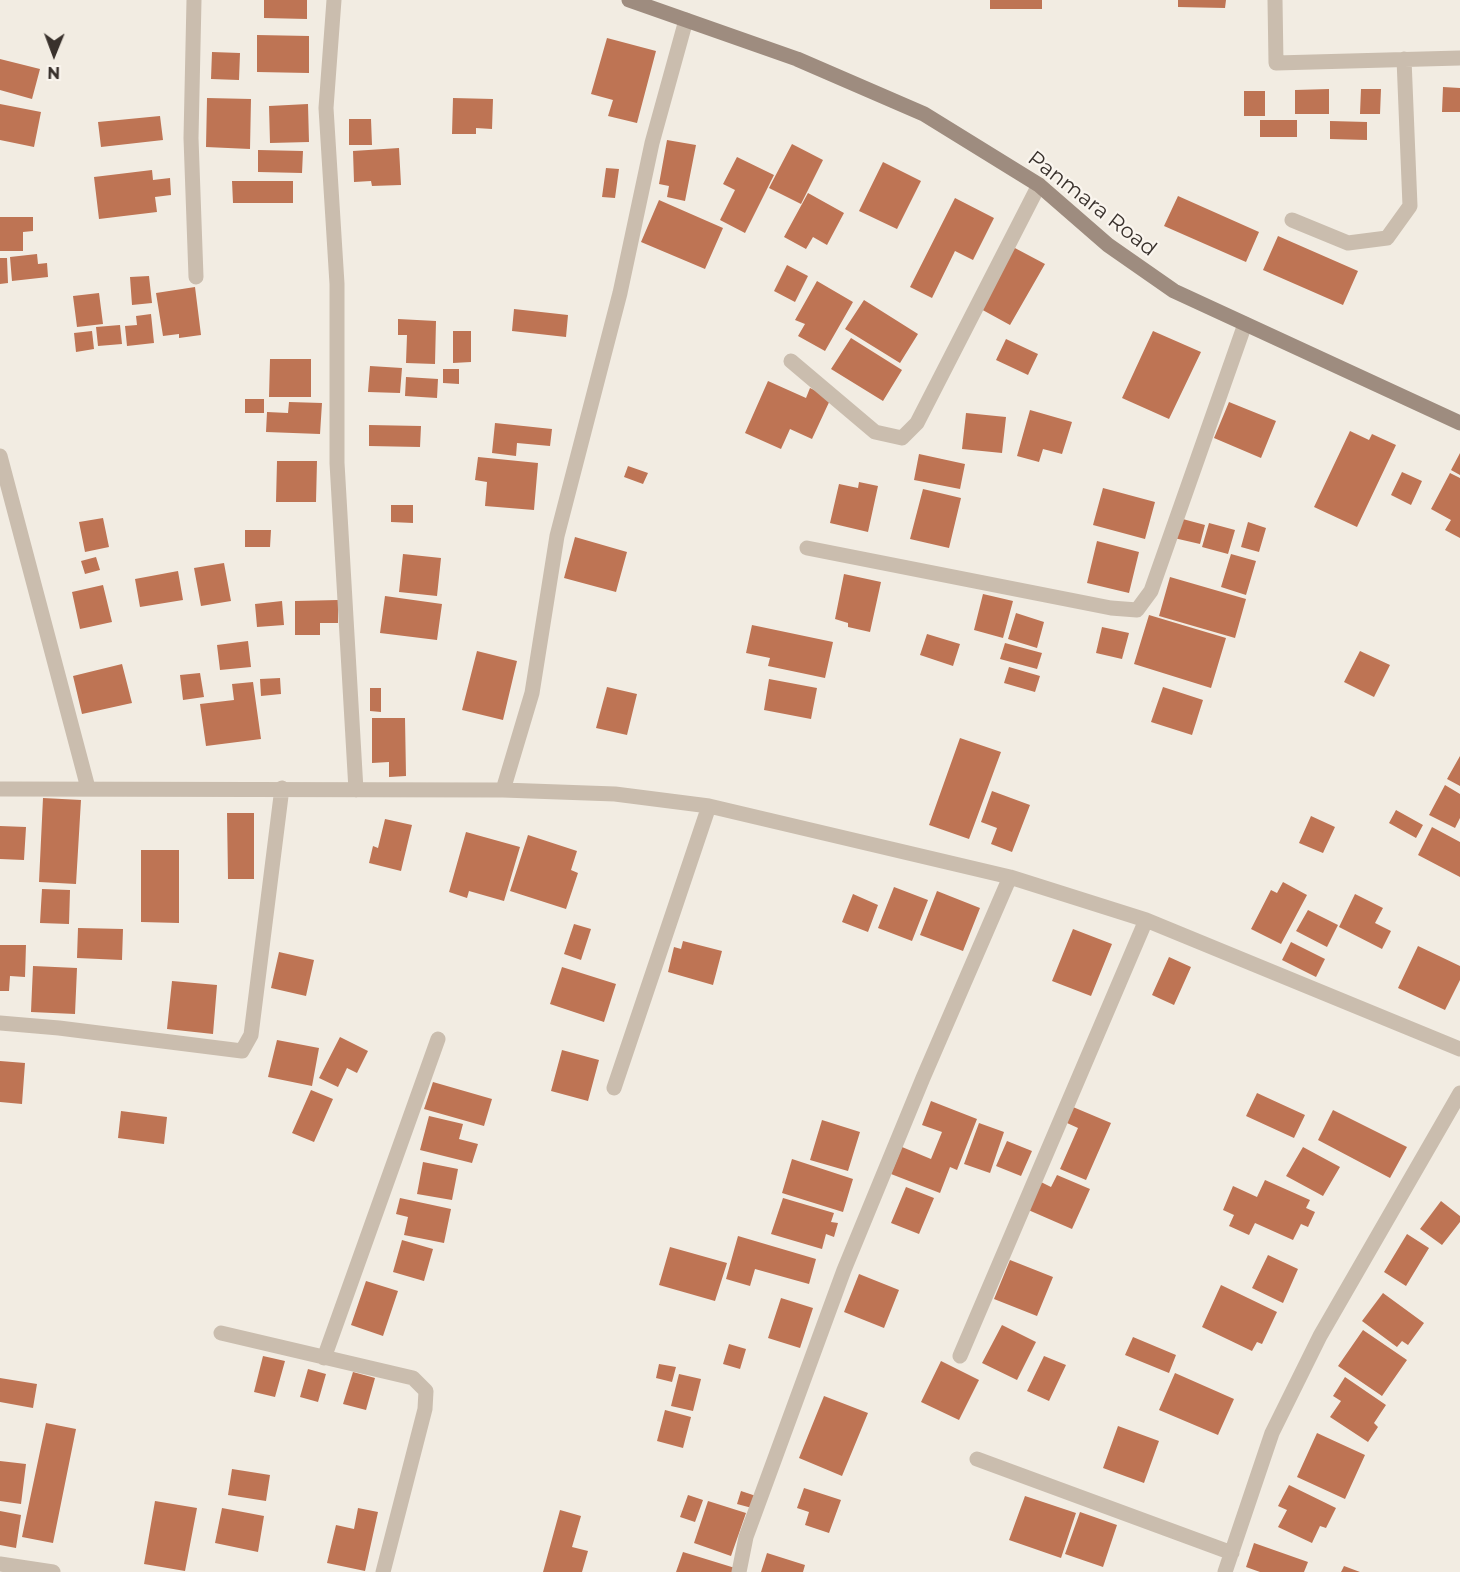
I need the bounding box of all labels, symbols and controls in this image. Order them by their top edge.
north arrow [24,24,84,84]
text: N [47,63,60,82]
street label: Panmara Road [1023,146,1161,262]

